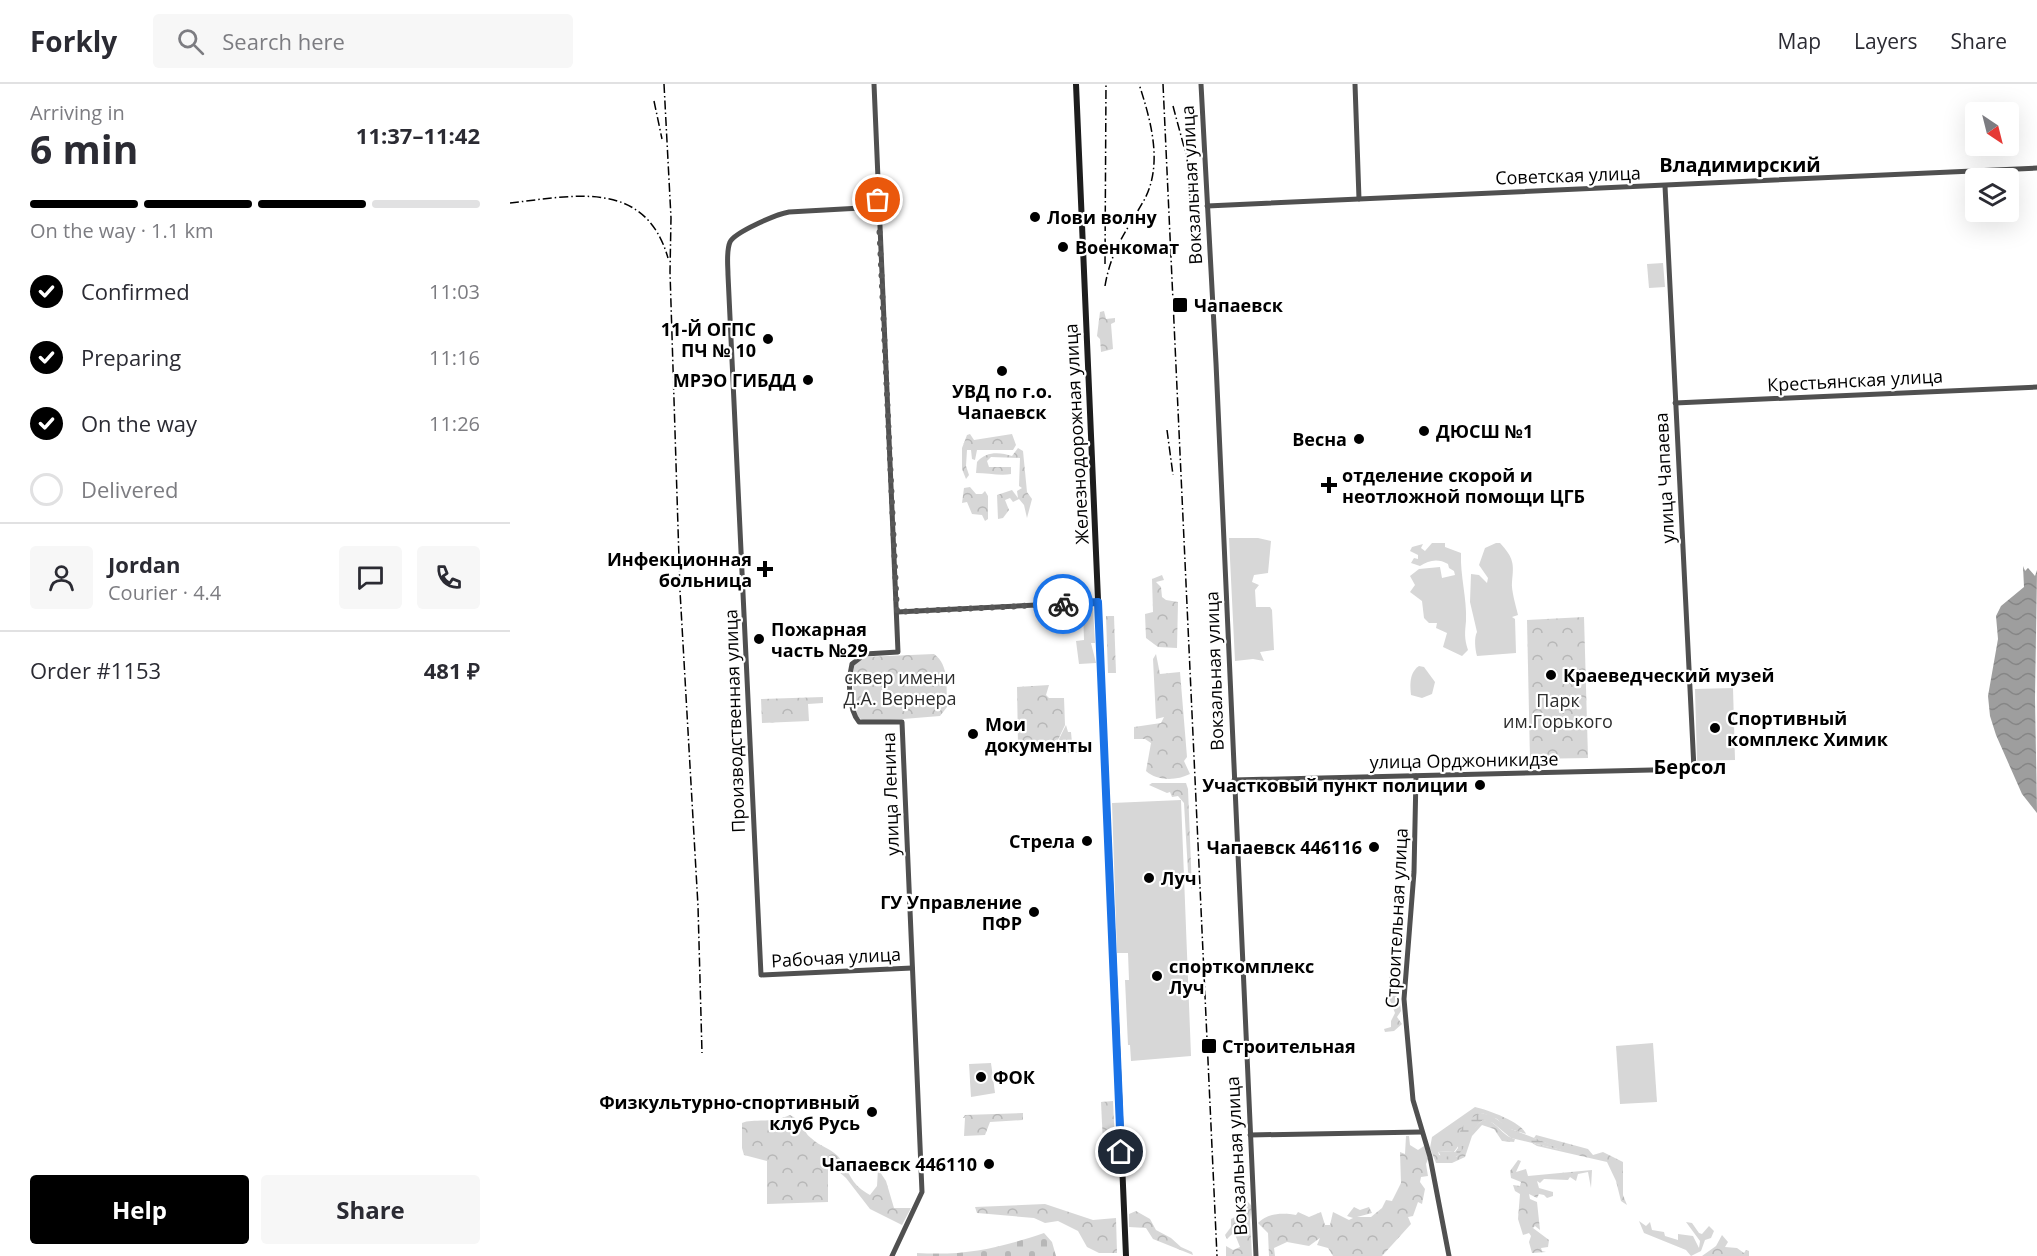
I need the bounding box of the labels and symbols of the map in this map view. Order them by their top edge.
north arrow [1965,102,2019,156]
street label: Вокзальная улица [1175,105,1207,265]
district label: Владимирский [1659,151,1821,178]
street label: Советская улица [1495,160,1641,190]
pin [852,174,903,225]
place label: Лови волну [1047,205,1158,229]
marker: Лови волну [1028,210,1042,224]
place label: Военкомат [1075,235,1179,259]
marker: Военкомат [1056,240,1070,254]
place label: Чапаевск [1194,293,1284,317]
marker: Чапаевск [1171,296,1189,314]
place label: 11-Й ОГПС ПЧ № 10 [661,317,756,362]
street label: Железнодорожная улица [1058,323,1094,545]
marker: 11-Й ОГПС ПЧ № 10 [761,332,775,346]
street label: Крестьянская улица [1767,363,1943,397]
marker: УВД по г.о. Чапаевск [995,364,1009,378]
place label: МРЭО ГИБДД [673,368,796,392]
marker: МРЭО ГИБДД [801,373,815,387]
place label: УВД по г.о. Чапаевск [952,379,1052,424]
street label: улица Чапаева [1649,412,1679,544]
place label: ДЮСШ №1 [1436,419,1533,443]
marker: ДЮСШ №1 [1417,424,1431,438]
place label: Весна [1292,427,1347,451]
marker: Весна [1352,432,1366,446]
place label: отделение скорой и неотложной помощи ЦГБ [1342,463,1585,508]
marker: отделение скорой и неотложной помощи ЦГБ [1320,476,1338,494]
place label: Инфекционная больница [607,547,752,592]
marker: Инфекционная больница [756,560,774,578]
courier [1033,574,1093,634]
street label: Вокзальная улица [1199,591,1229,751]
street label: Производственная улица [718,609,750,833]
place label: Пожарная часть №29 [771,617,868,662]
marker: Пожарная часть №29 [752,632,766,646]
place label: Краеведческий музей [1563,663,1774,687]
park label: сквер имени Д.А. Вернера [843,665,957,710]
marker: Краеведческий музей [1544,668,1558,682]
park label: Парк им.Горького [1503,688,1613,733]
place label: Спортивный комплекс Химик [1727,706,1889,751]
place label: Мои документы [985,712,1093,757]
marker: Спортивный комплекс Химик [1708,721,1722,735]
marker: Мои документы [966,727,980,741]
street label: улица Ленина [876,732,904,856]
street label: улица Орджоникидзе [1369,746,1559,774]
district label: Берсол [1654,753,1726,780]
place label: Участковый пункт полиции [1202,773,1468,797]
marker: Участковый пункт полиции [1473,778,1487,792]
street label: Строительная улица [1379,827,1413,1009]
place label: Стрела [1009,829,1075,853]
marker: Стрела [1080,834,1094,848]
place label: Чапаевск 446116 [1207,835,1362,859]
marker: Чапаевск 446116 [1367,840,1381,854]
place label: Луч [1161,866,1196,890]
marker: Луч [1142,871,1156,885]
place label: ГУ Управление ПФР [880,890,1022,935]
marker: ГУ Управление ПФР [1027,905,1041,919]
street label: Рабочая улица [770,942,902,972]
place label: спорткомплекс Луч [1169,954,1314,999]
marker: спорткомплекс Луч [1150,969,1164,983]
place label: Строительная [1222,1034,1356,1058]
marker: Строительная [1200,1037,1218,1055]
place label: ФОК [993,1065,1036,1089]
marker: ФОК [974,1070,988,1084]
street label: Вокзальная улица [1220,1076,1252,1236]
place label: Физкультурно-спортивный клуб Русь [599,1090,860,1135]
marker: Физкультурно-спортивный клуб Русь [865,1105,879,1119]
pin [1095,1126,1146,1177]
place label: Чапаевск 446110 [822,1152,977,1176]
marker: Чапаевск 446110 [982,1157,996,1171]

